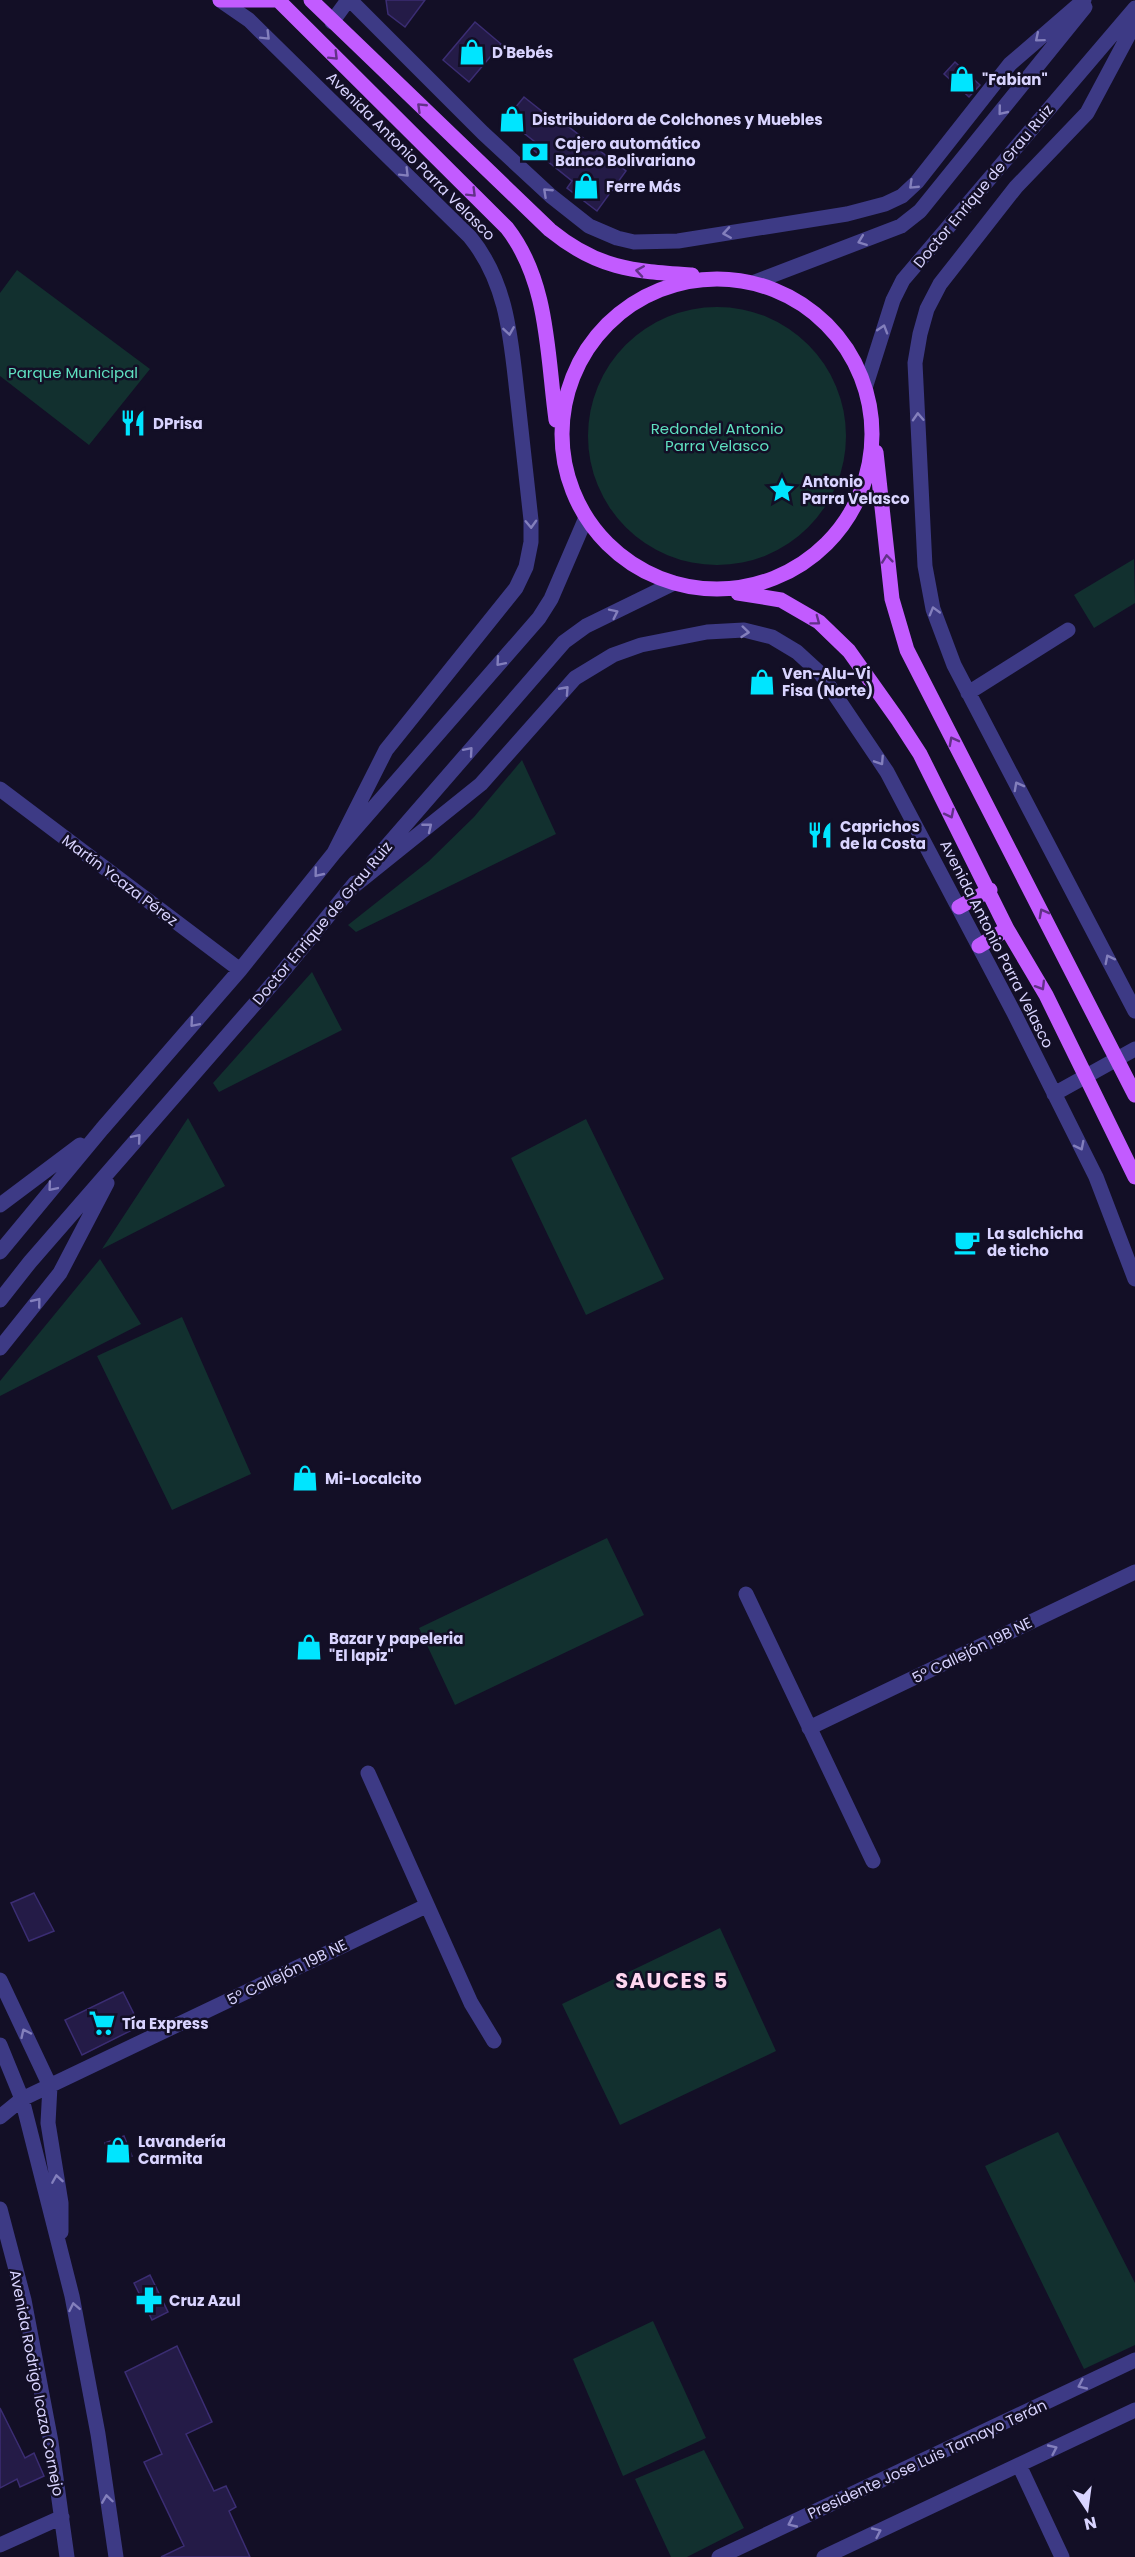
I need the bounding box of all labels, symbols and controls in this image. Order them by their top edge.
one-way arrow [259,29,269,40]
one-way arrow [1035,30,1046,41]
shop icon: D'Bebés [457,37,487,67]
place label: D'Bebés [492,42,553,63]
one-way arrow [327,49,338,60]
shop icon: "Fabian" [947,64,977,94]
street label: Avenida Antonio Parra Velasco [322,67,500,245]
place label: "Fabian" [982,69,1048,90]
street label: Doctor Enrique de Grau Ruiz [908,100,1058,272]
one-way arrow [417,103,427,114]
shop icon: Distribuidora de Colchones y Muebles [497,104,527,134]
one-way arrow [998,105,1009,116]
place label: Distribuidora de Colchones y Muebles [532,109,823,130]
place label: Cajero automático Banco Bolivariano [555,133,701,171]
bank icon: Cajero automático Banco Bolivariano [520,137,550,167]
one-way arrow [397,165,408,176]
shop icon: Ferre Más [571,171,601,201]
place label: Ferre Más [606,176,681,197]
one-way arrow [909,178,920,189]
one-way arrow [465,186,476,197]
one-way arrow [543,189,554,200]
one-way arrow [722,227,731,239]
one-way arrow [857,234,868,246]
one-way arrow [635,265,644,277]
one-way arrow [876,324,888,335]
one-way arrow [503,326,515,335]
park label: Parque Municipal [8,362,138,383]
restaurant icon: DPrisa [118,408,148,438]
place label: DPrisa [153,413,203,434]
one-way arrow [911,413,924,422]
park label: Redondel Antonio Parra Velasco [651,418,783,456]
place label: Antonio Parra Velasco [802,471,910,509]
place icon: Antonio Parra Velasco [767,475,797,505]
one-way arrow [525,520,537,529]
one-way arrow [881,555,894,564]
one-way arrow [929,606,941,617]
one-way arrow [608,608,619,620]
one-way arrow [809,614,820,625]
one-way arrow [740,625,749,638]
one-way arrow [496,655,507,666]
place label: Ven-Alu-Vi Fisa (Norte) [782,663,873,701]
shop icon: Ven-Alu-Vi Fisa (Norte) [747,667,777,697]
one-way arrow [558,686,569,696]
one-way arrow [949,736,960,747]
one-way arrow [462,747,473,758]
one-way arrow [873,755,885,765]
one-way arrow [1014,782,1025,793]
one-way arrow [943,807,955,818]
place label: Caprichos de la Costa [840,816,926,854]
restaurant icon: Caprichos de la Costa [805,820,835,850]
one-way arrow [421,824,432,835]
street label: Martín Ycaza Pérez [58,829,182,931]
street label: Avenida Antonio Parra Velasco [935,836,1059,1052]
street label: Doctor Enrique de Grau Ruiz [247,837,397,1009]
one-way arrow [314,867,325,878]
one-way arrow [1039,909,1050,920]
one-way arrow [1105,955,1116,965]
one-way arrow [1034,980,1046,990]
one-way arrow [190,1017,201,1028]
one-way arrow [130,1134,141,1145]
one-way arrow [1073,1140,1084,1150]
one-way arrow [49,1180,60,1191]
place label: La salchicha de ticho [987,1223,1083,1261]
cafe icon: La salchicha de ticho [952,1227,982,1257]
one-way arrow [29,1298,40,1309]
shop icon: Mi-Localcito [290,1463,320,1493]
place label: Mi-Localcito [325,1468,422,1489]
street label: 5º Callejón 19B NE [909,1612,1035,1688]
place label: Bazar y papeleria "El lapiz" [329,1628,463,1666]
shop icon: Bazar y papeleria "El lapiz" [294,1632,324,1662]
street label: 5º Callejón 19B NE [224,1934,350,2010]
district label: SAUCES 5 [615,1966,729,1995]
supermarket icon: Tía Express [87,2008,117,2038]
place label: Tía Express [122,2013,209,2034]
one-way arrow [21,2028,33,2039]
place label: Lavandería Carmita [138,2131,226,2169]
shop icon: Lavandería Carmita [103,2135,133,2165]
one-way arrow [51,2175,64,2185]
street label: Avenida Rodrigo Icaza Cornejo [5,2268,69,2498]
pharmacy icon: Cruz Azul [134,2285,164,2315]
place label: Cruz Azul [169,2290,241,2311]
one-way arrow [68,2302,81,2312]
one-way arrow [1078,2378,1089,2390]
street label: Presidente Jose Luis Tamayo Terán [804,2394,1050,2524]
one-way arrow [1047,2444,1058,2456]
north arrow [1057,2479,1117,2539]
one-way arrow [102,2495,114,2504]
text: N [1082,2511,1099,2536]
one-way arrow [787,2515,798,2527]
one-way arrow [870,2527,881,2539]

